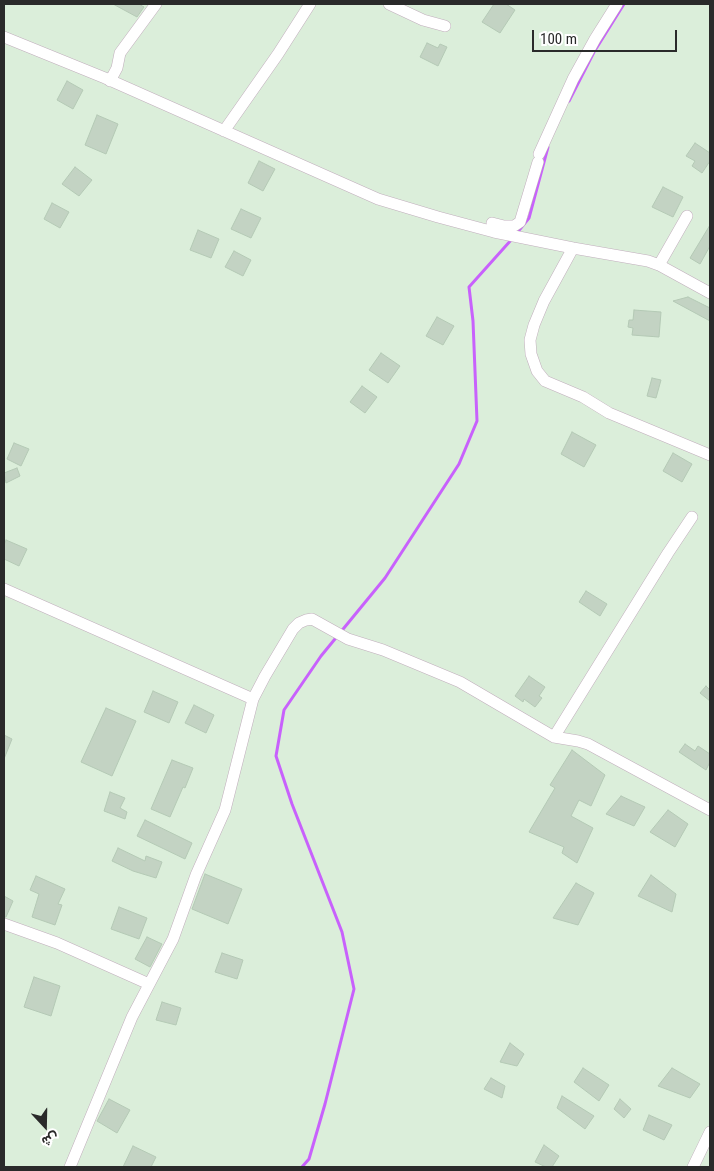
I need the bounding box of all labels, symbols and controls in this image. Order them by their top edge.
scale bar [534,20,679,52]
text: 100 m [540,30,577,48]
north arrow [20,1101,70,1151]
text: ش [40,1130,61,1150]

